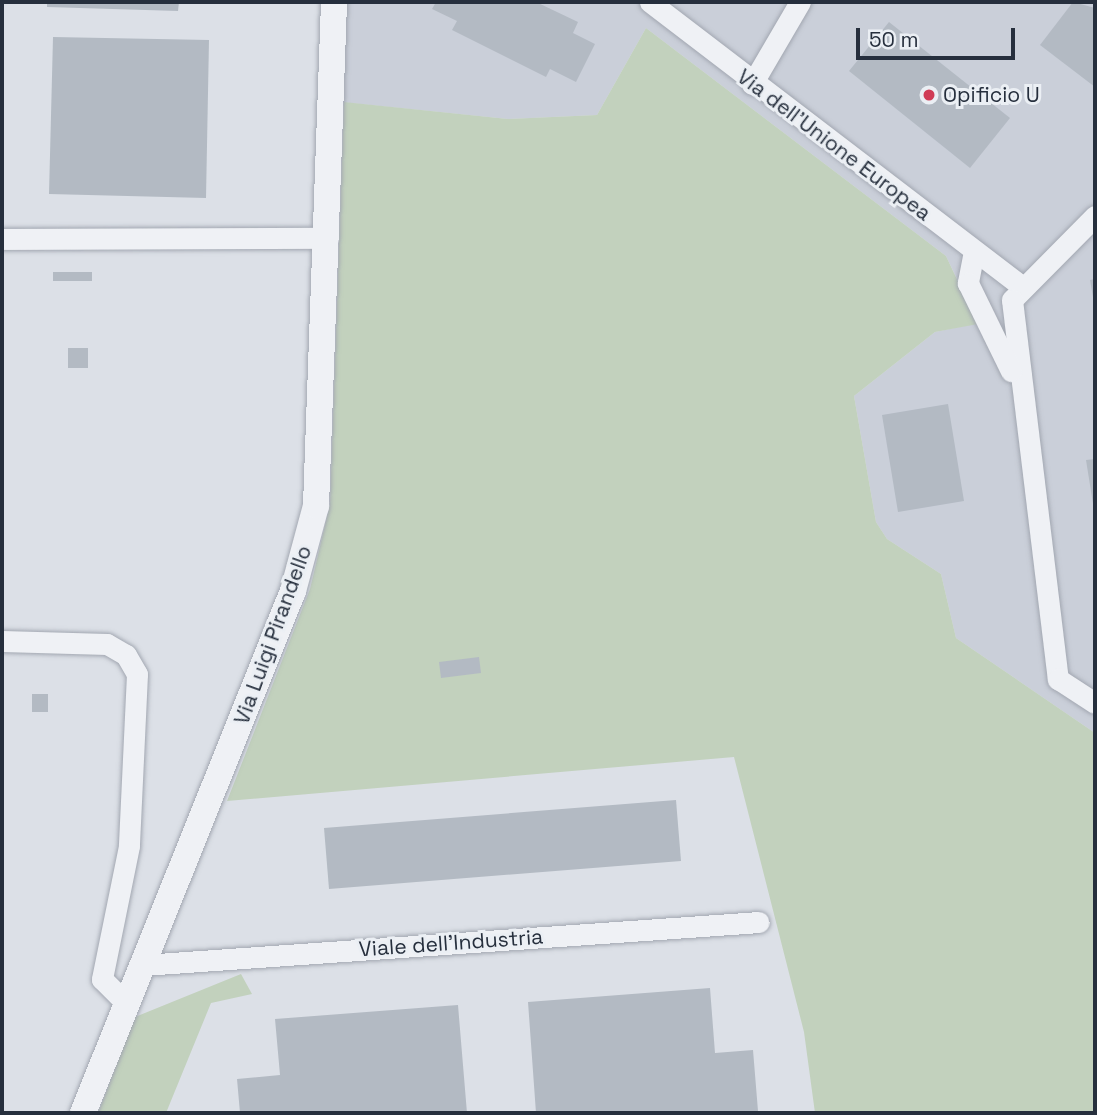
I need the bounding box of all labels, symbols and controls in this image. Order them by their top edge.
scale bar [859,14,1018,58]
text: 50 m [869,26,919,53]
street label: Via dell'Unione Europea [732,64,936,226]
place label: Opificio U [943,82,1040,108]
marker: Opificio U [921,87,937,103]
street label: Via Luigi Pirandello [229,542,317,728]
street label: Viale dell'Industria [358,924,544,962]

